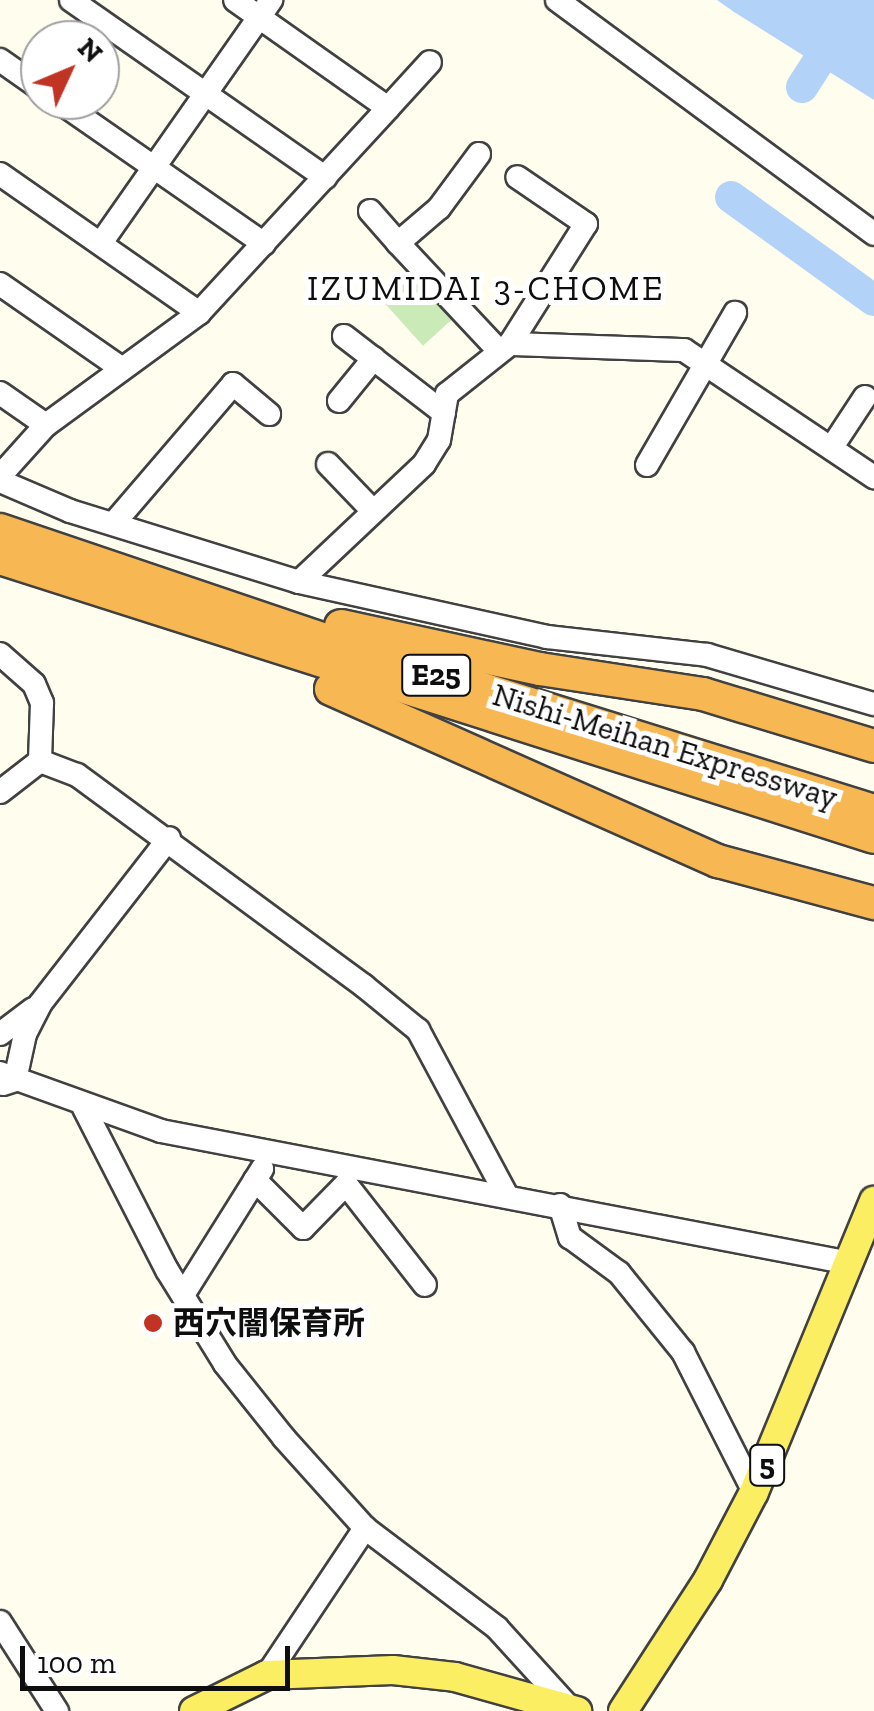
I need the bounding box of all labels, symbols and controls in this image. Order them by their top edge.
north arrow [20,20,120,120]
text: N [71,31,110,69]
district label: IZUMIDAI 3-CHOME [307,267,665,309]
road number: E25 [401,650,471,700]
street label: Nishi-Meihan Expressway [488,675,842,817]
place label: 西穴闇保育所 [173,1304,365,1342]
marker: 西穴闇保育所 [142,1312,164,1334]
road number: 5 [747,1440,787,1490]
scale bar [25,1626,295,1688]
text: 100 m [37,1645,116,1681]

